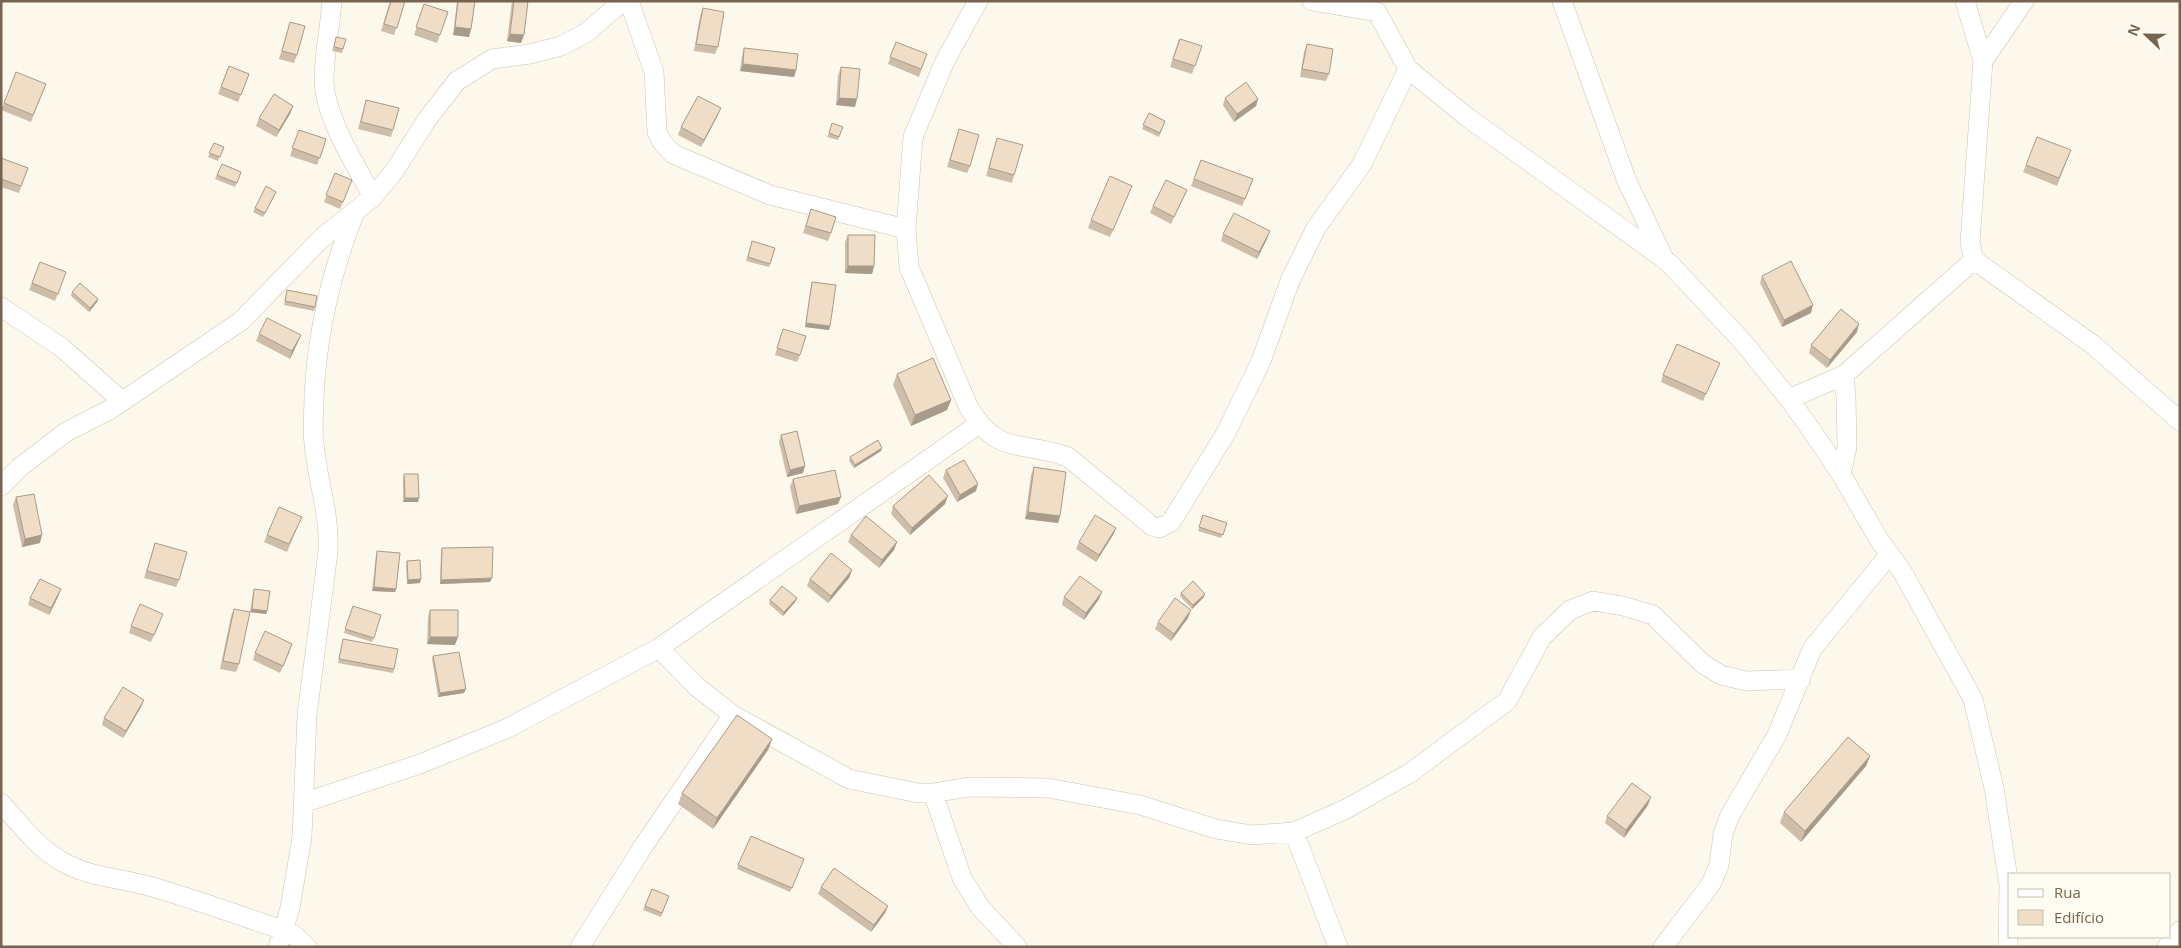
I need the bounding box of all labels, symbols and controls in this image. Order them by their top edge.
north arrow [2121,10,2171,60]
text: N [2123,21,2144,39]
legend [2008,873,2171,938]
text: Rua [2054,882,2081,902]
text: Edifício [2054,907,2104,927]

